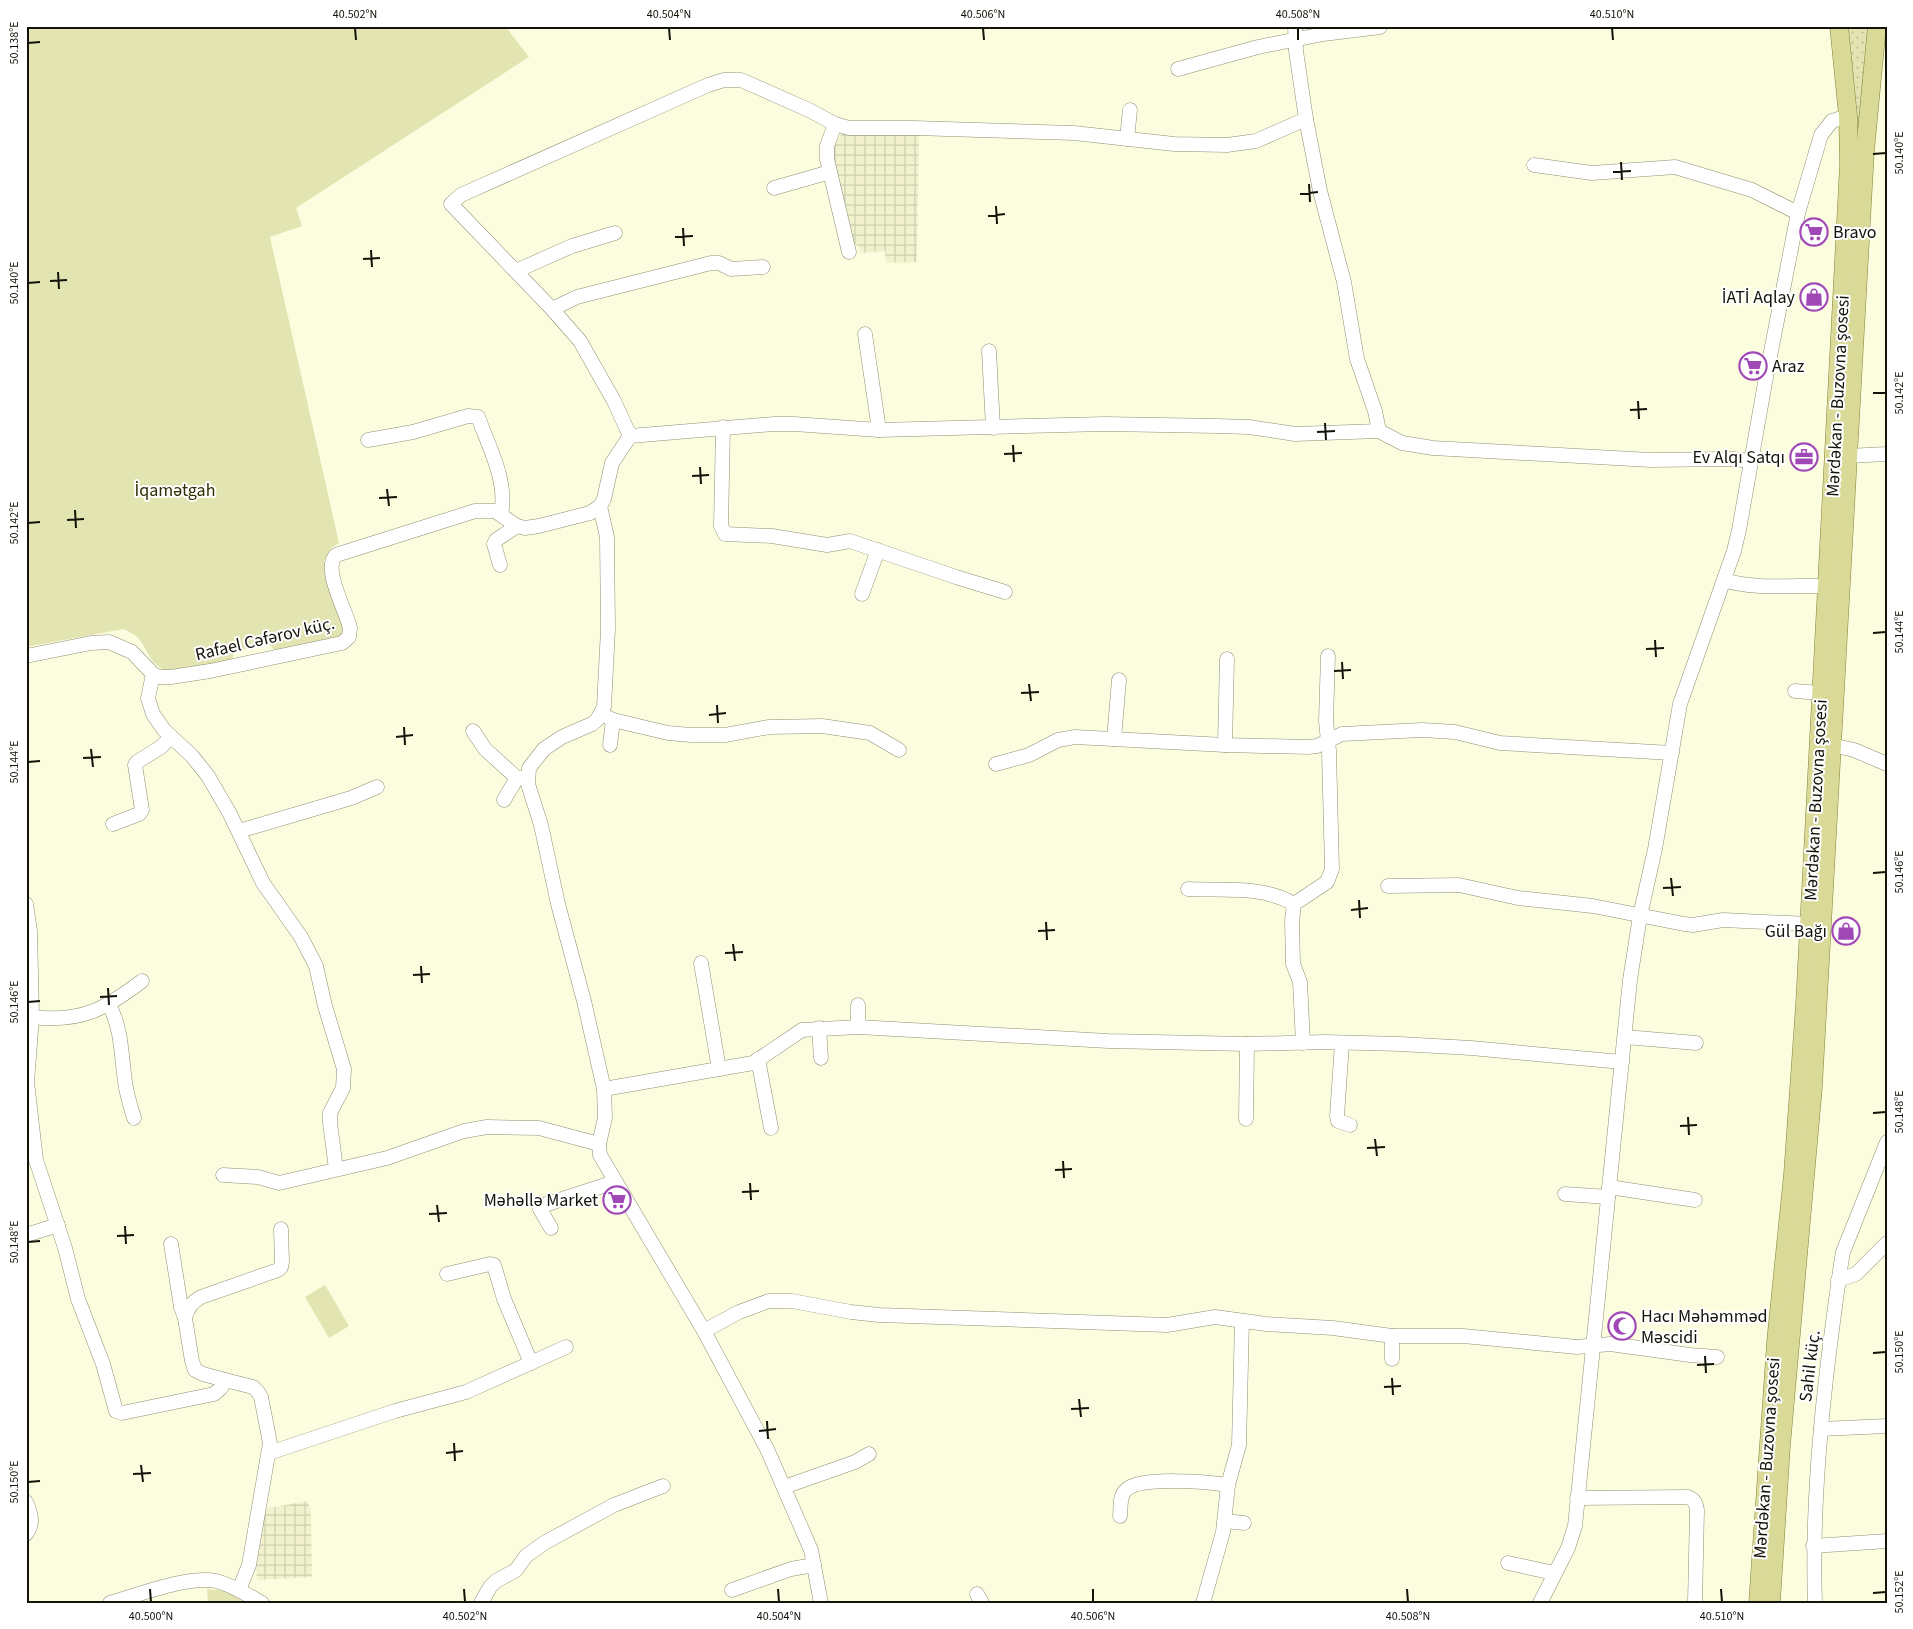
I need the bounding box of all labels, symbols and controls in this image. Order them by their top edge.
text: 40.502°N [333,6,377,23]
text: 40.504°N [647,6,691,23]
text: 40.506°N [961,6,1005,23]
text: 40.508°N [1276,6,1320,23]
text: 40.510°N [1590,6,1634,23]
text: 50.138°E [6,21,23,65]
text: 50.140°E [1891,131,1908,175]
supermarket icon: Bravo [1799,217,1829,247]
place label: Bravo [1833,220,1877,245]
text: 50.140°E [6,261,23,305]
shop icon: İATİ Aqlay [1799,282,1829,312]
place label: İATİ Aqlay [1722,285,1796,310]
street label: Mərdəkan - Buzovna şosesi [1820,295,1856,497]
supermarket icon: Araz [1738,351,1768,381]
place label: Araz [1772,354,1805,379]
text: 50.142°E [1891,371,1908,415]
office icon: Ev Alqı Satqı [1789,442,1819,472]
place label: Ev Alqı Satqı [1693,445,1785,470]
park label: İqamətgah [135,478,215,503]
text: 50.142°E [6,501,23,545]
text: 50.144°E [1891,610,1908,654]
street label: Rafael Cəfərov küç. [193,611,337,667]
street label: Mərdəkan - Buzovna şosesi [1798,699,1834,901]
text: 50.144°E [6,740,23,784]
text: 50.146°E [1891,850,1908,894]
shop icon: Gül Bağı [1831,916,1861,946]
place label: Gül Bağı [1765,919,1827,944]
text: 50.146°E [6,980,23,1024]
text: 50.148°E [1891,1090,1908,1134]
supermarket icon: Məhəllə Market [602,1185,632,1215]
place label: Məhəllə Market [484,1188,598,1213]
text: 50.148°E [6,1220,23,1264]
place label: Hacı Məhəmməd Məscidi [1641,1304,1768,1350]
mosque icon: Hacı Məhəmməd Məscidi [1607,1311,1637,1341]
street label: Sahil küç. [1793,1329,1827,1403]
text: 50.150°E [1891,1330,1908,1374]
street label: Mərdəkan - Buzovna şosesi [1747,1357,1787,1559]
text: 50.150°E [6,1460,23,1504]
text: 50.152°E [1891,1570,1908,1614]
text: 40.500°N [129,1608,173,1625]
text: 40.502°N [443,1608,487,1625]
text: 40.504°N [757,1608,801,1625]
text: 40.506°N [1071,1608,1115,1625]
text: 40.508°N [1386,1608,1430,1625]
text: 40.510°N [1700,1608,1744,1625]

